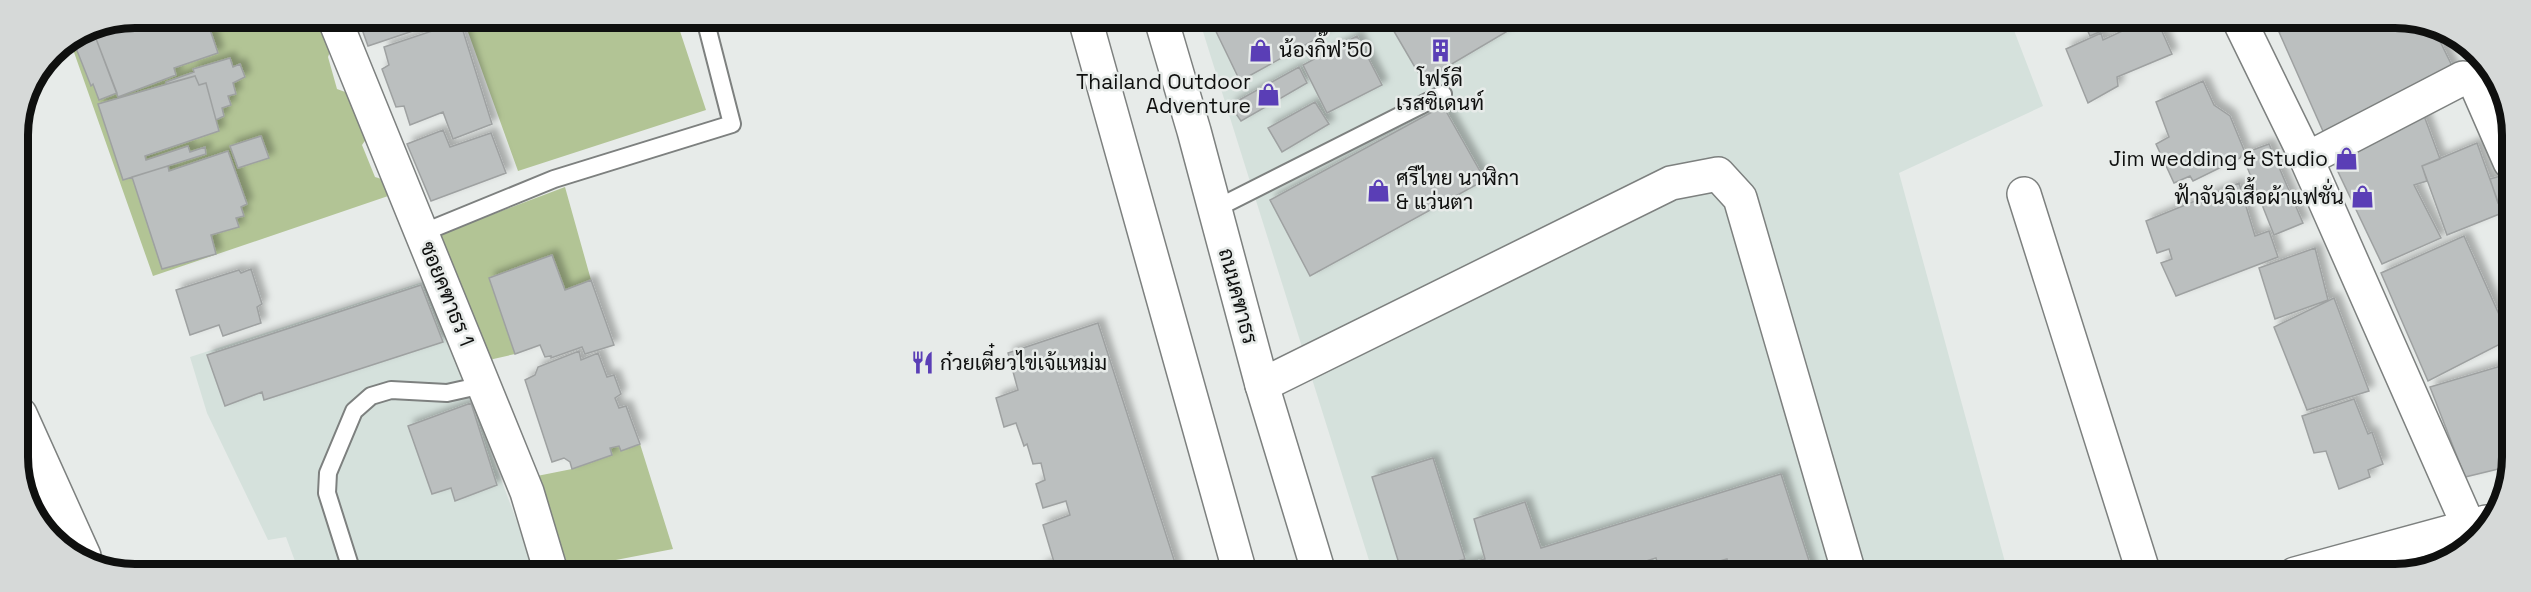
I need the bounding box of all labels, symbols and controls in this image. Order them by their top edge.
place label: น้องกิ๊ฟ'50 [1279,31,1373,63]
shop icon: น้องกิ๊ฟ'50 [1248,37,1274,63]
building icon: โฟร์ดี เรสซิเดนท์ [1427,38,1453,64]
place label: โฟร์ดี เรสซิเดนท์ [1396,65,1484,116]
place label: Thailand Outdoor Adventure [1076,68,1251,119]
shop icon: Thailand Outdoor Adventure [1256,81,1282,107]
place label: Jim wedding & Studio [2109,145,2328,172]
shop icon: Jim wedding & Studio [2333,146,2359,172]
place label: ศรีไทย นาฬิกา & แว่นตา [1396,164,1519,215]
shop icon: ศรีไทย นาฬิกา & แว่นตา [1365,177,1391,203]
place label: ฟ้าจันจิเสื้อผ้าแฟชั่น [2174,177,2344,210]
shop icon: ฟ้าจันจิเสื้อผ้าแฟชั่น [2349,184,2375,210]
street label: ซอยคฑาธร 1 [414,237,481,350]
street label: ถนนคฑาธร [1213,245,1264,347]
place label: ก๋วยเตี๋ยวไข่เจ้แหม่ม [940,343,1107,376]
restaurant icon: ก๋วยเตี๋ยวไข่เจ้แหม่ม [909,350,935,376]

